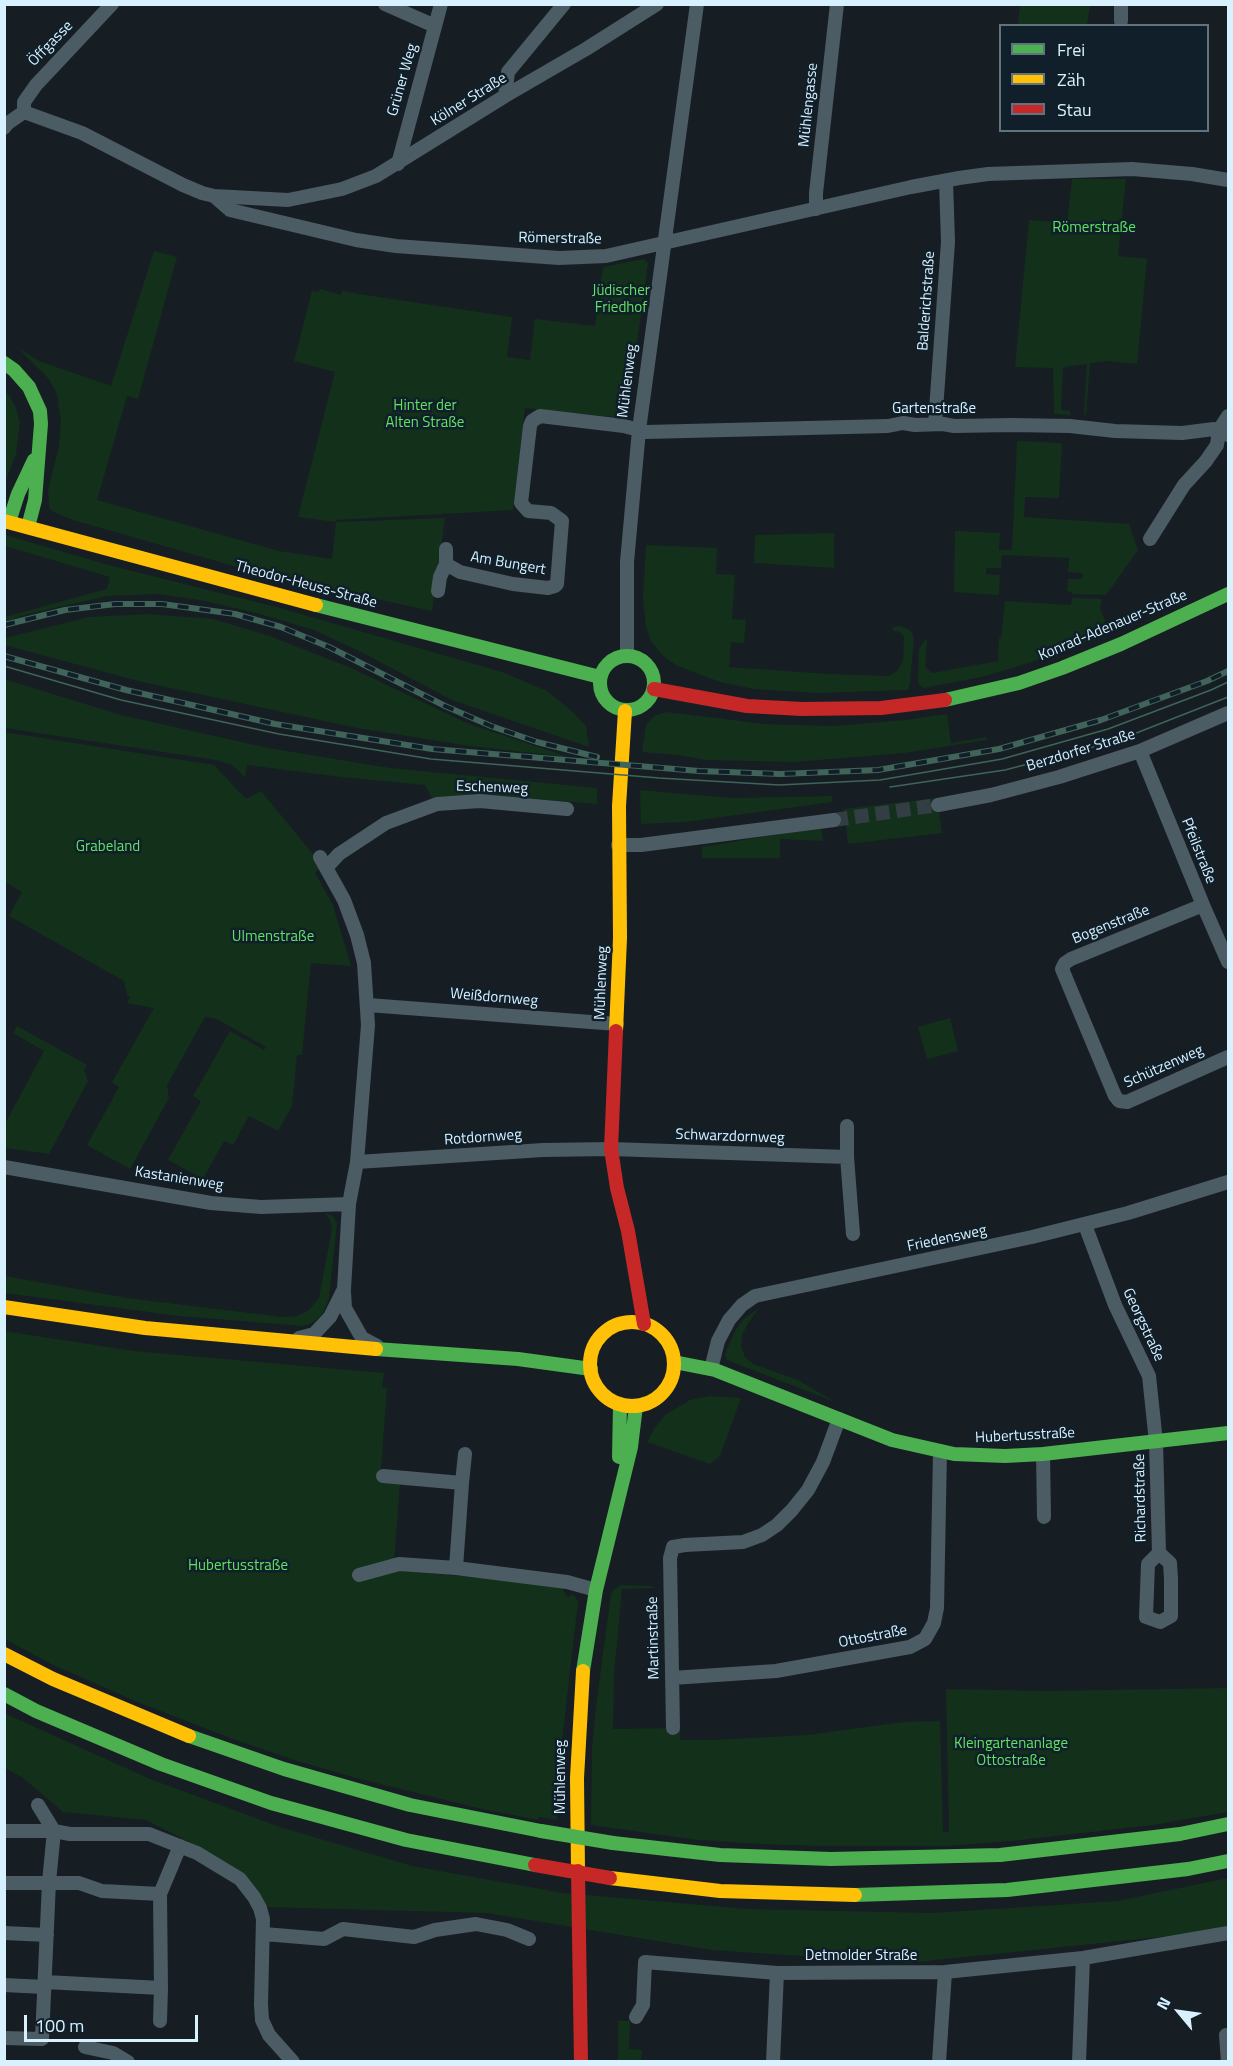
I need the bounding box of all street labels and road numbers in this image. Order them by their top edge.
street label: Öffgasse [25,17,77,71]
street label: Grüner Weg [384,42,422,118]
street label: Mühlengasse [796,62,822,148]
street label: Kölner Straße [428,70,510,130]
street label: Römerstraße [518,229,602,249]
street label: Balderichstraße [915,251,939,351]
street label: Mühlenweg [615,343,641,419]
street label: Gartenstraße [892,400,976,418]
street label: Am Bungert [469,549,547,579]
street label: Theodor-Heuss-Straße [233,557,379,613]
street label: Konrad-Adenauer-Straße [1036,587,1190,665]
street label: Berzdorfer Straße [1024,726,1138,776]
street label: Eschenweg [456,778,528,798]
street label: Pfeilstraße [1177,816,1219,886]
street label: Bogenstraße [1070,901,1152,949]
street label: Mühlenweg [592,946,612,1020]
street label: Weißdornweg [449,985,539,1011]
street label: Schützenweg [1122,1042,1206,1092]
street label: Rotdornweg [444,1126,522,1150]
street label: Schwarzdornweg [675,1126,785,1148]
street label: Kastanienweg [133,1163,225,1195]
street label: Friedensweg [906,1222,988,1256]
street label: Georgstraße [1118,1286,1168,1364]
street label: Hubertusstraße [975,1424,1075,1448]
street label: Richardstraße [1131,1454,1151,1542]
street label: Martinstraße [644,1596,664,1680]
street label: Ottostraße [837,1622,909,1652]
street label: Mühlenweg [552,1740,570,1814]
street label: Detmolder Straße [805,1947,917,1965]

